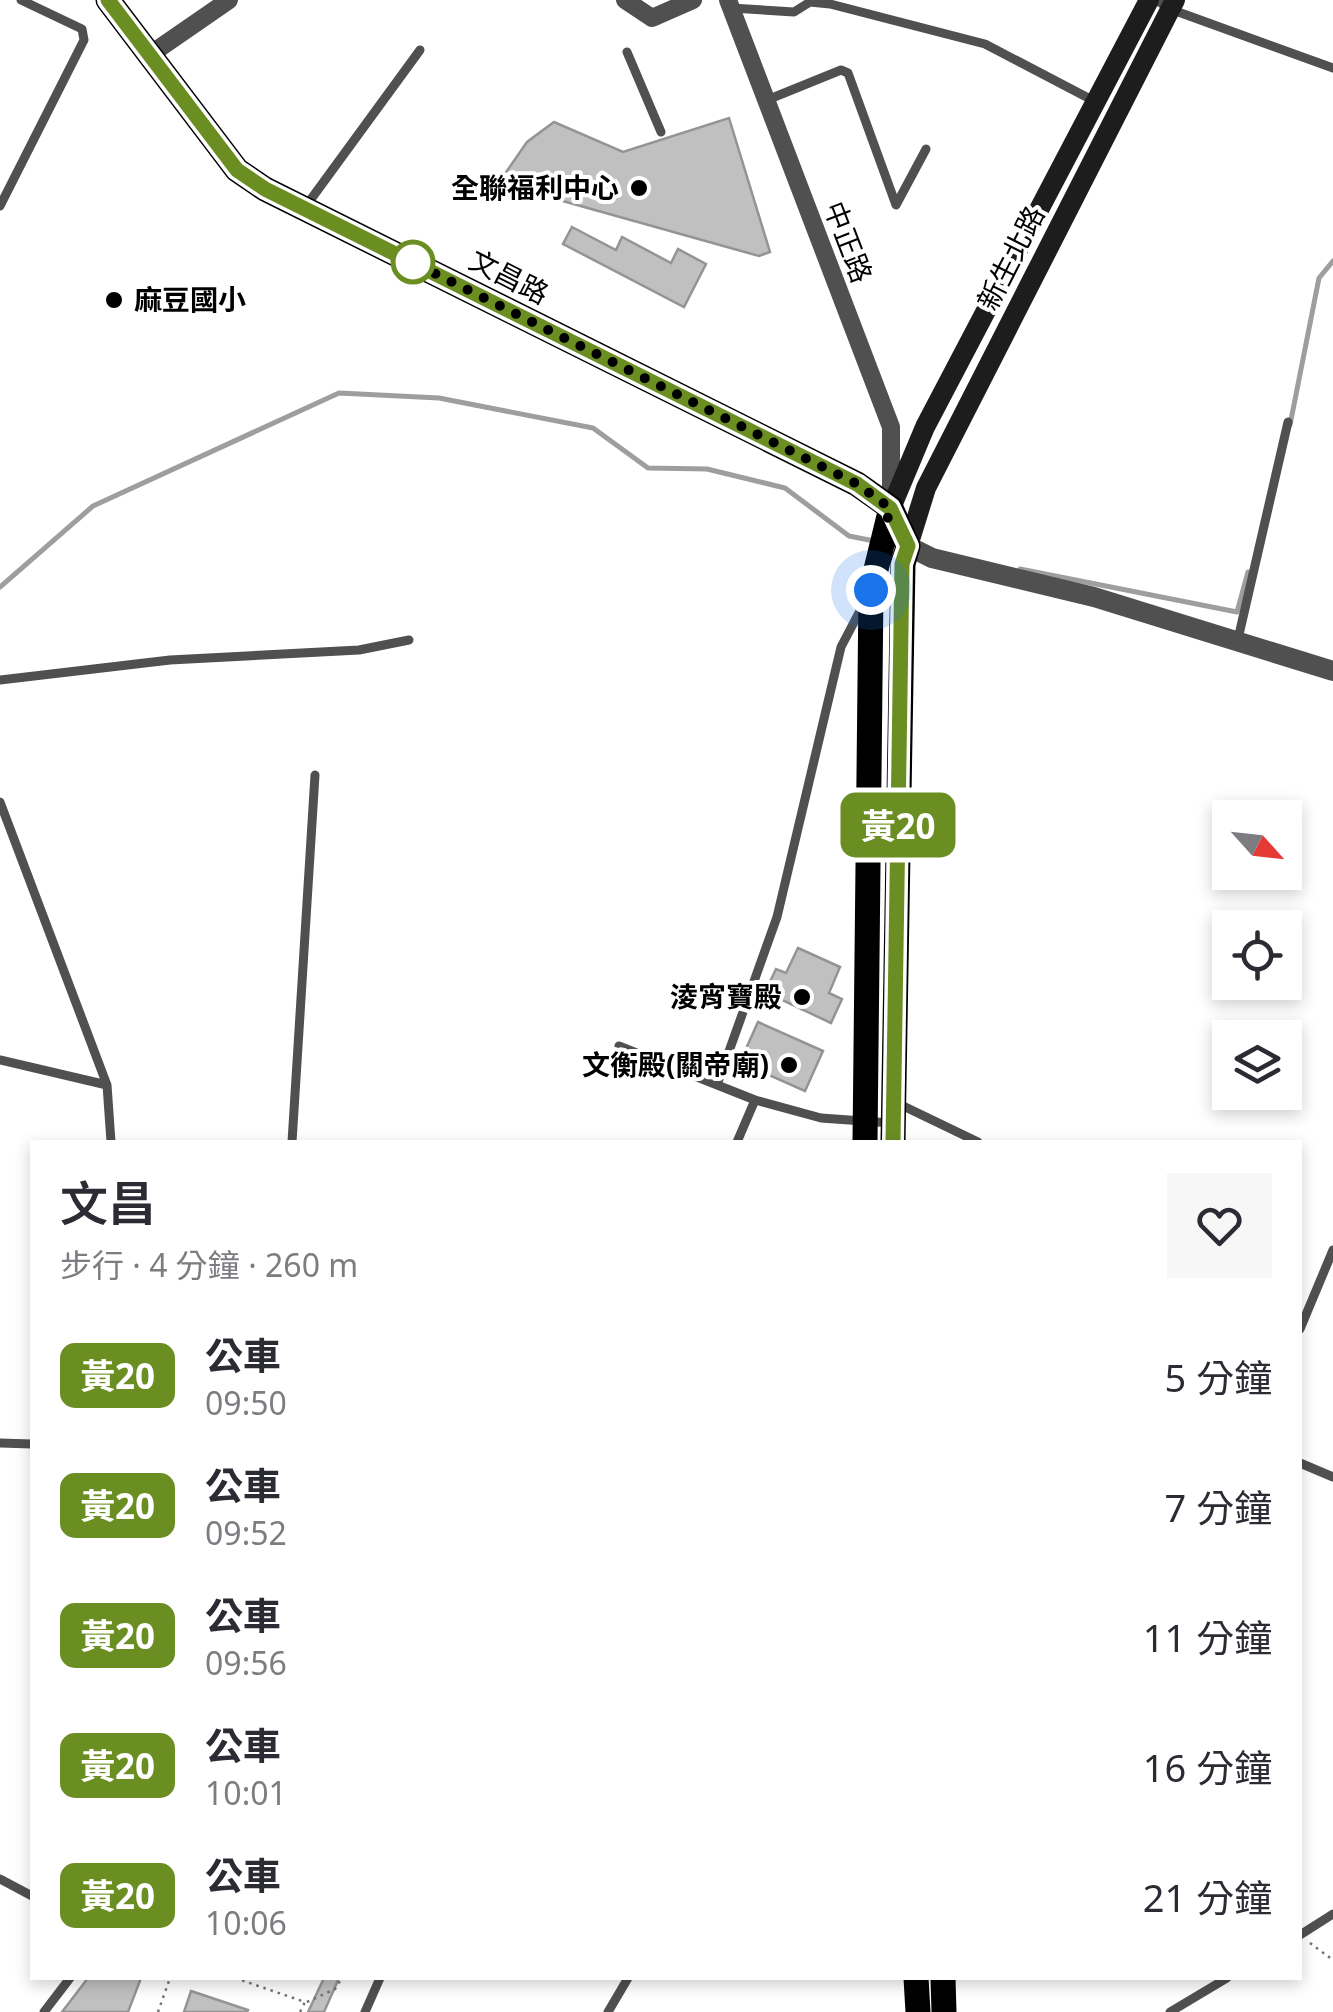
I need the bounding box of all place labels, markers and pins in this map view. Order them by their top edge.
place label: 全聯福利中心 [451,168,619,206]
marker: 全聯福利中心 [628,177,650,199]
unlabelled marker [392,241,434,283]
place label: 麻豆國小 [134,280,246,318]
marker: 麻豆國小 [103,289,125,311]
place label: 淩宵寶殿 [670,977,782,1015]
marker: 淩宵寶殿 [791,986,813,1008]
place label: 文衡殿(關帝廟) [582,1045,769,1083]
marker: 文衡殿(關帝廟) [778,1054,800,1076]

